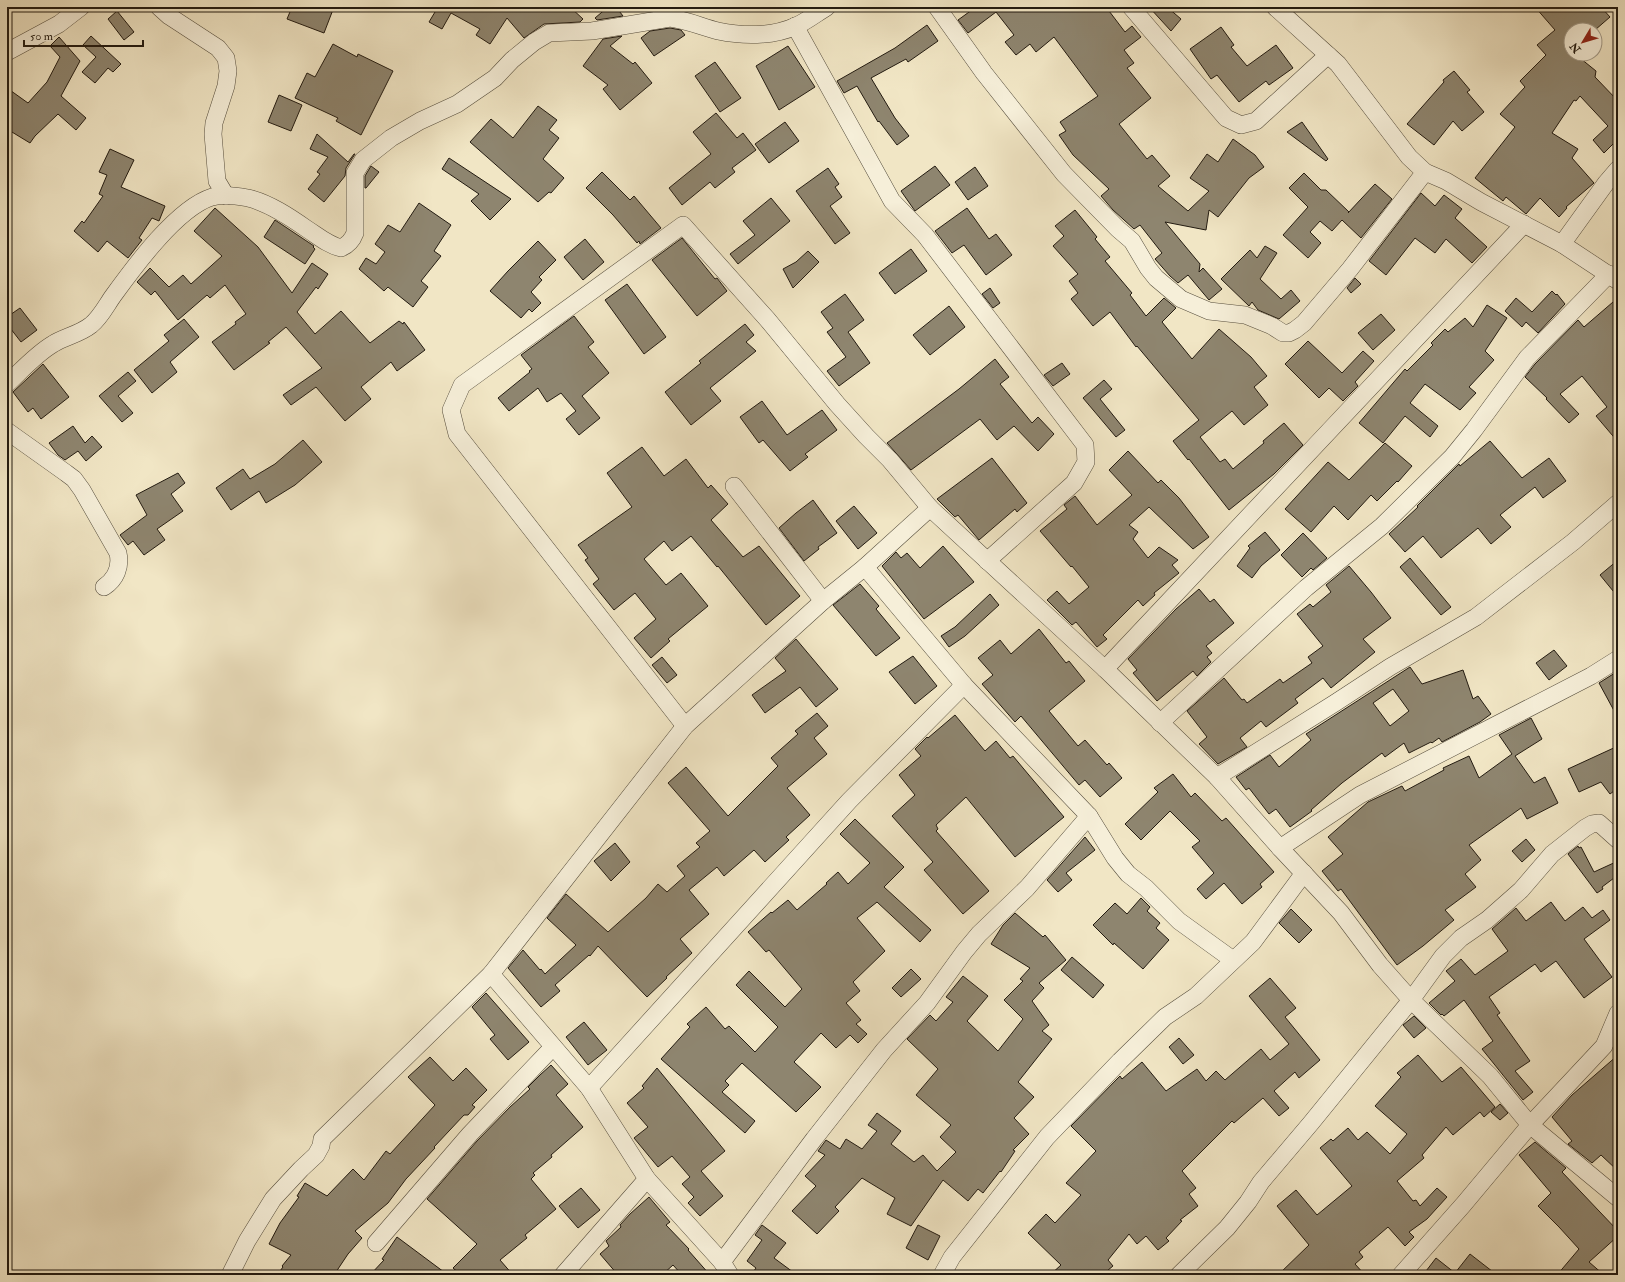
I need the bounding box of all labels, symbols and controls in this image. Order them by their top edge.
scale bar [24,22,143,48]
north arrow [1563,22,1603,62]
text: 50 m [30,29,54,44]
text: N [1567,39,1584,57]

